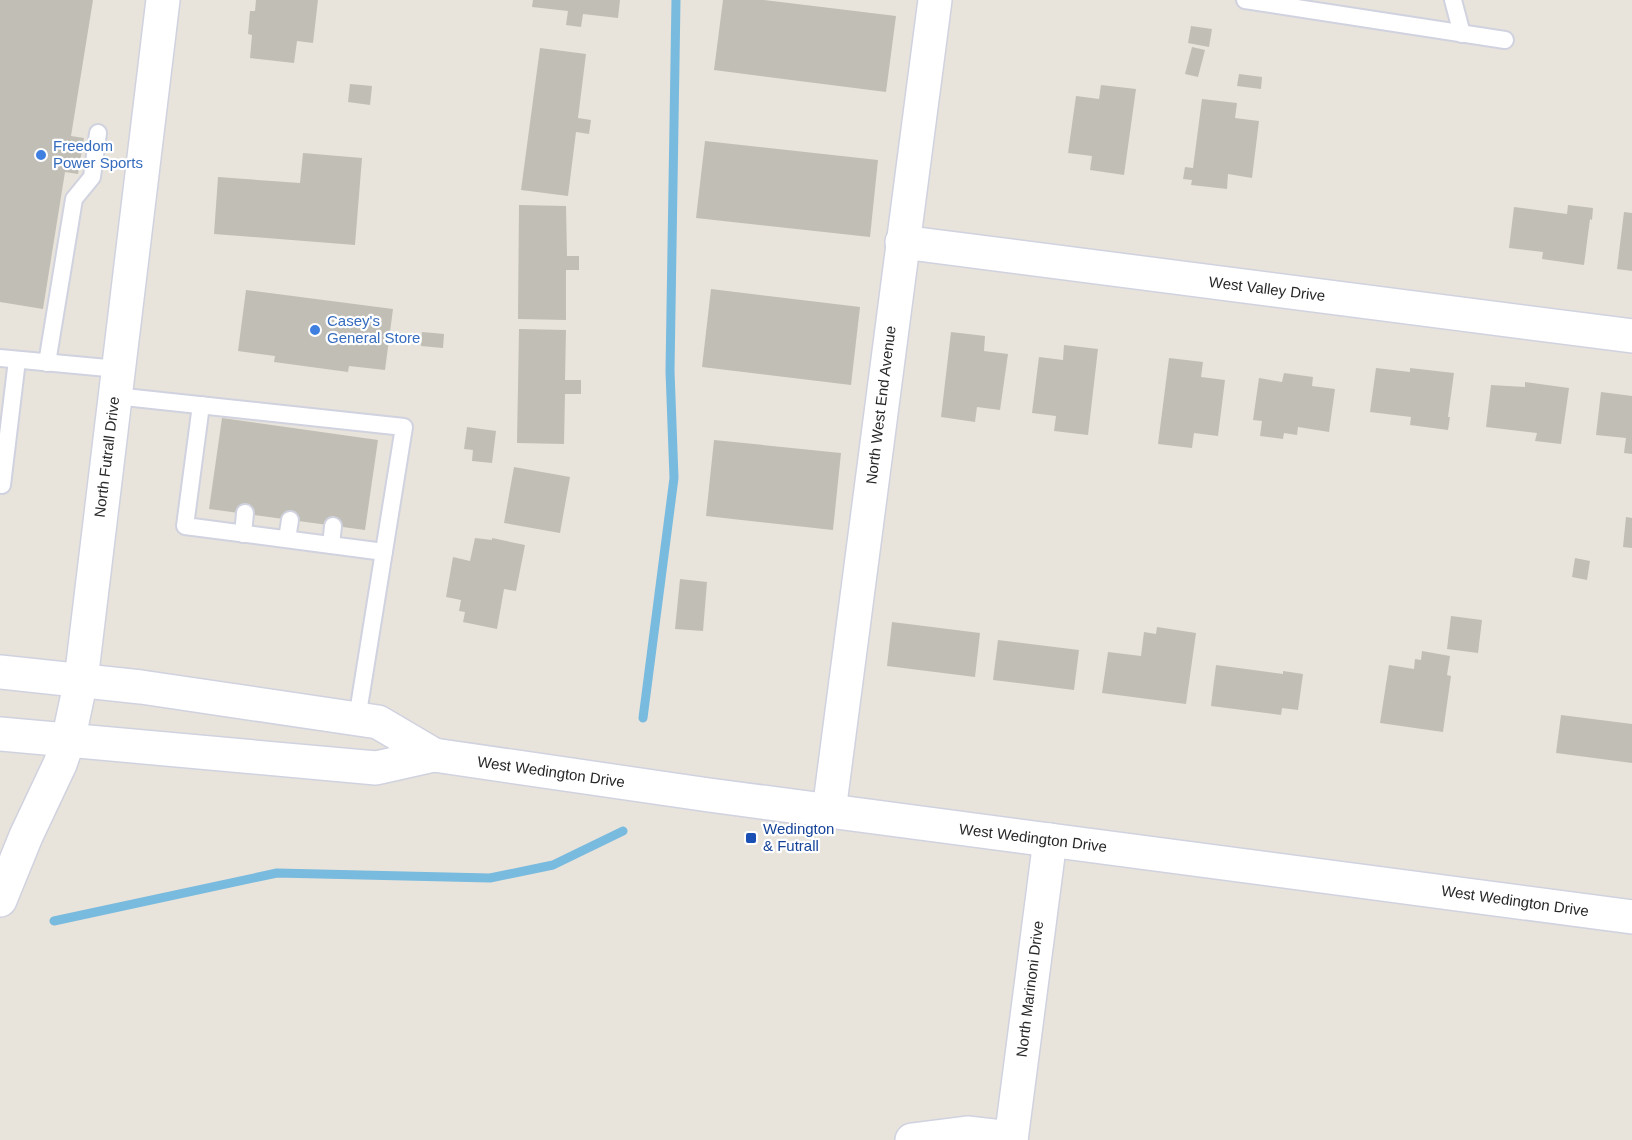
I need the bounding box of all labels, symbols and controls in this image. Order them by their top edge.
place label: Freedom Power Sports [53,137,143,171]
marker: Freedom Power Sports [34,148,48,162]
street label: West Valley Drive [1208,273,1326,304]
place label: Casey's General Store [327,312,420,346]
marker: Casey's General Store [308,323,322,337]
street label: North West End Avenue [862,325,899,485]
street label: North Futrall Drive [91,396,122,518]
street label: West Wedington Drive [476,753,626,790]
place label: Wedington & Futrall [763,820,834,854]
street label: West Wedington Drive [958,820,1108,855]
marker: Wedington & Futrall [744,831,758,845]
street label: West Wedington Drive [1440,882,1590,919]
street label: North Marinoni Drive [1013,920,1046,1058]

